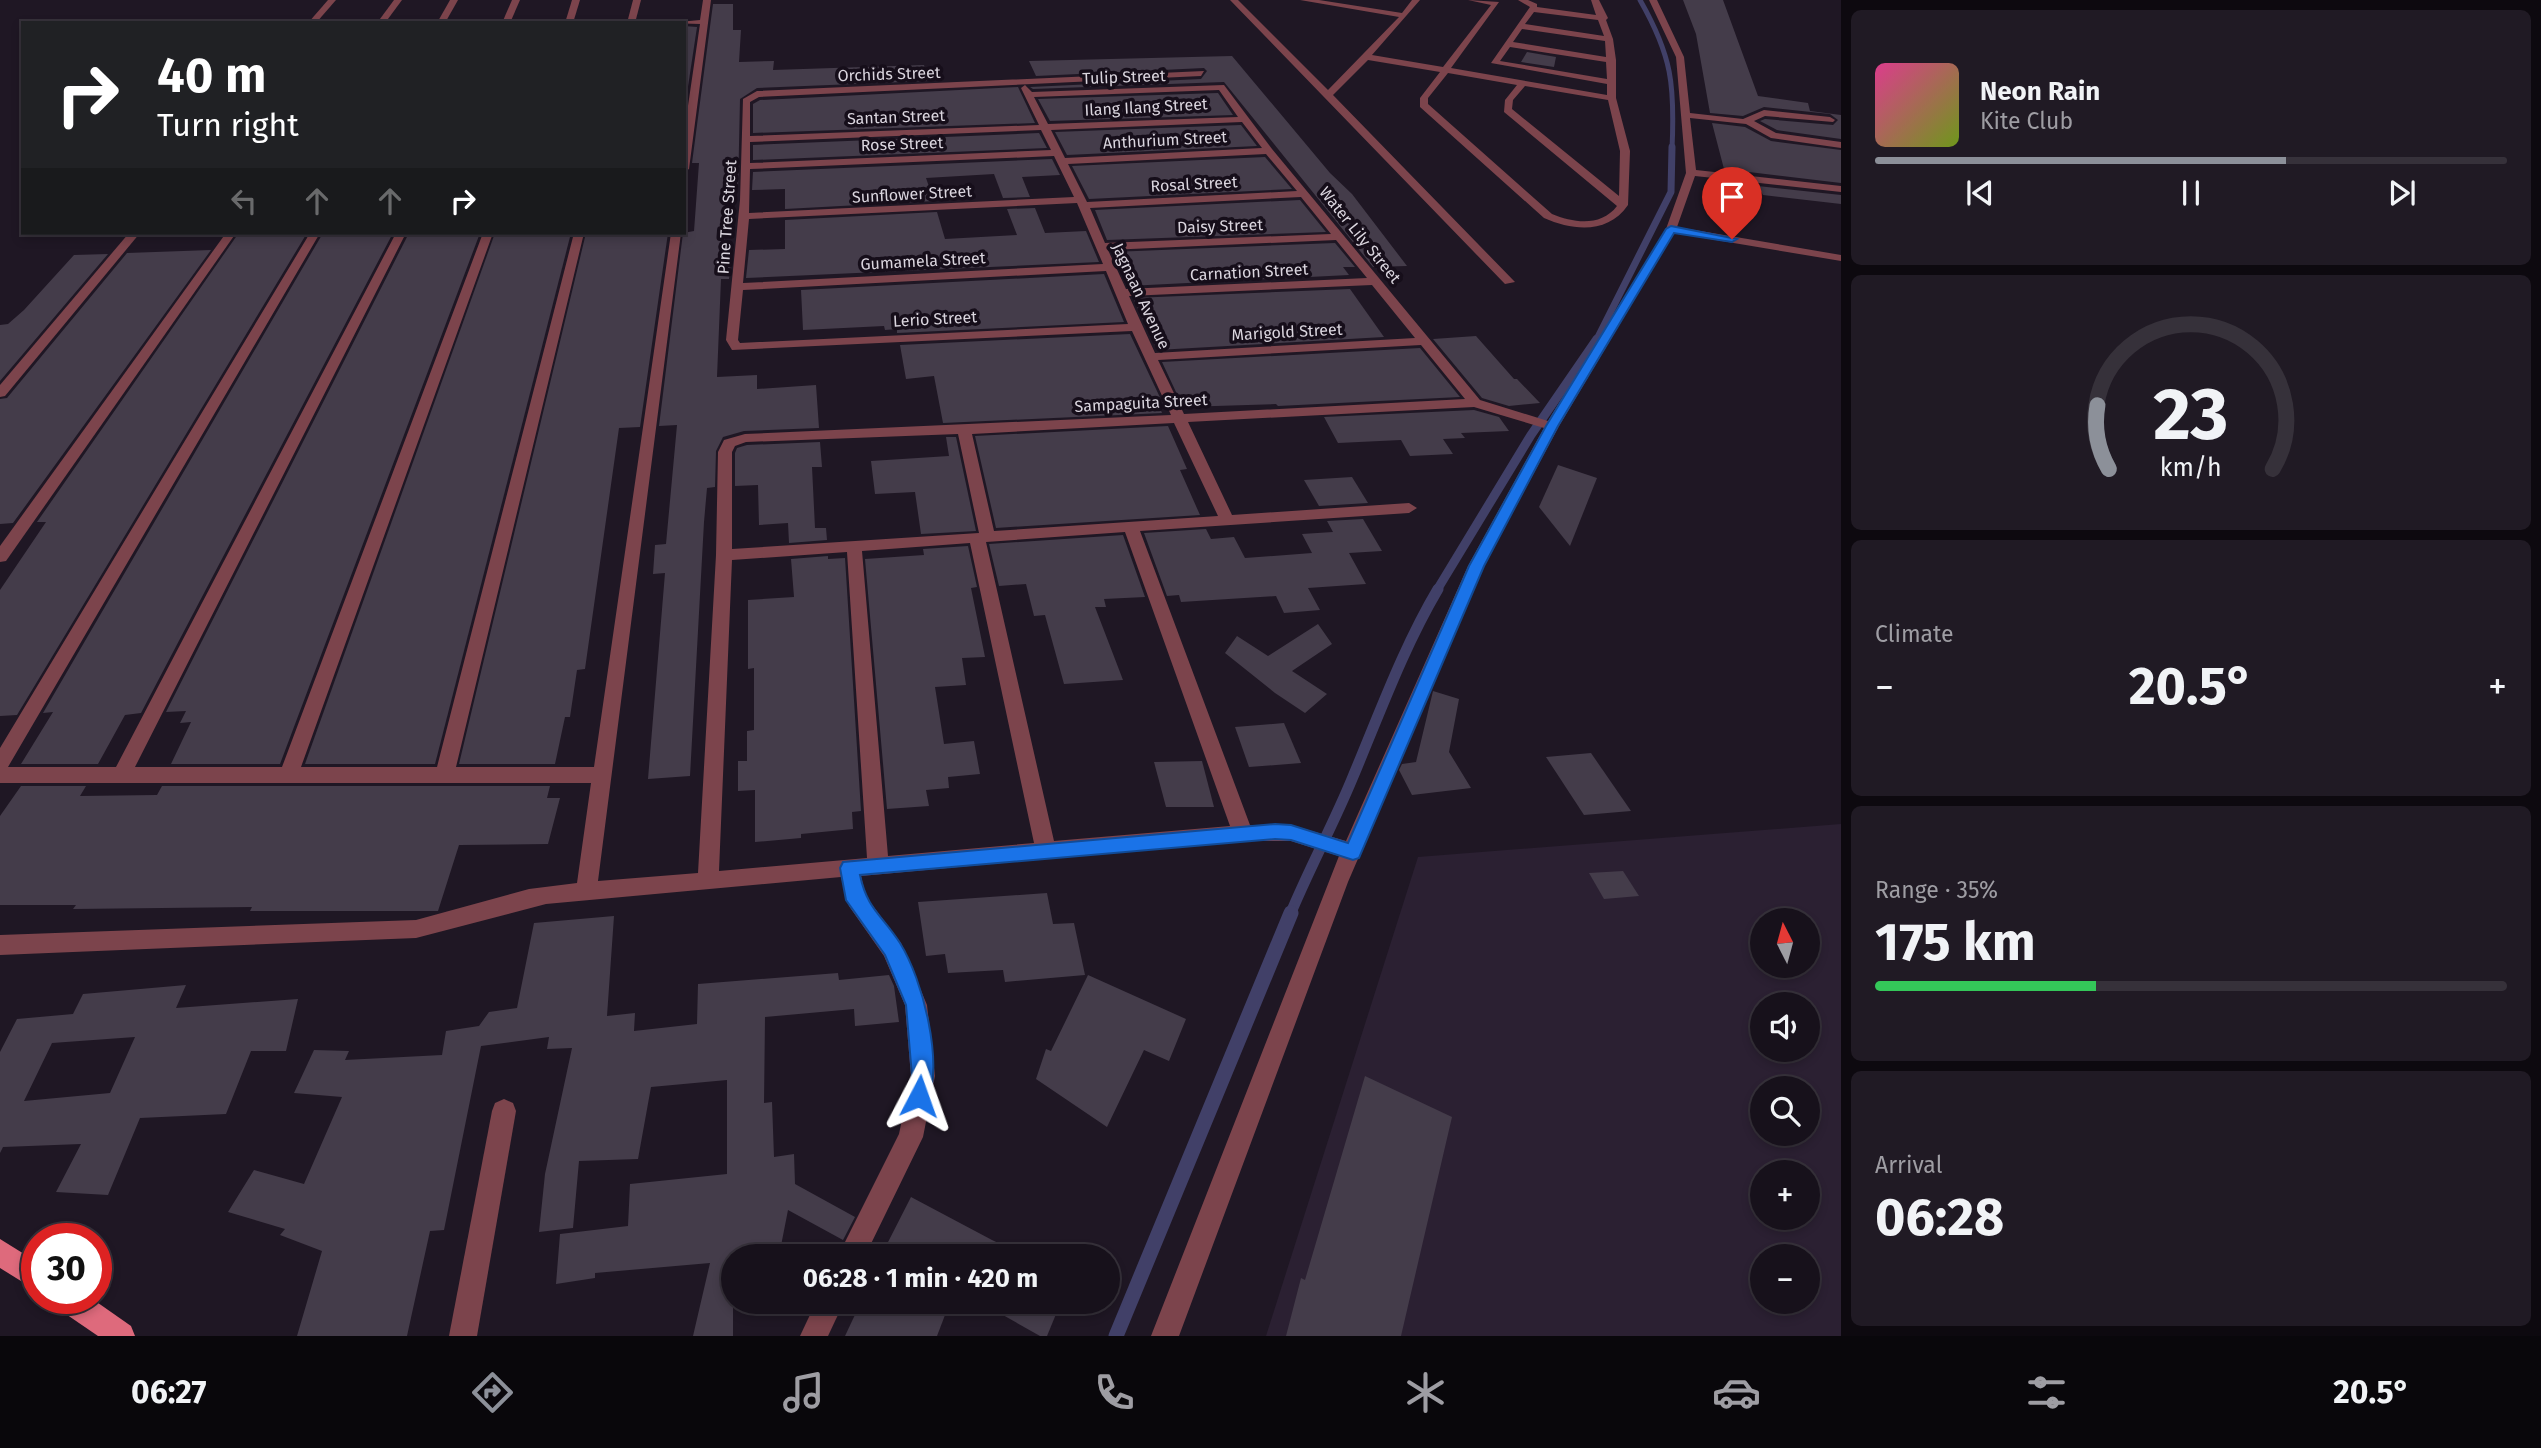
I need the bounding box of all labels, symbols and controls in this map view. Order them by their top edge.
text: 40 m [157,46,266,105]
icon: right [42,49,133,140]
street label: Orchids Street [837,63,941,85]
street label: Tulip Street [1082,66,1166,88]
text: Neon Rain [1980,76,2100,107]
street label: Ilang Ilang Street [1084,94,1208,120]
text: Turn right [157,106,299,144]
street label: Santan Street [847,106,946,128]
text: Kite Club [1980,107,2073,135]
street label: Anthurium Street [1102,127,1228,153]
street label: Rose Street [860,133,944,155]
street label: Pine Tree Street [714,159,740,275]
pin [1702,167,1762,239]
street label: Rosal Street [1150,172,1238,196]
icon: previous [1961,174,1999,212]
icon: pause [2172,174,2210,212]
icon: next [2383,174,2421,212]
icon: arrive [1713,178,1751,216]
street label: Sunflower Street [851,181,973,207]
icon: left [225,182,263,220]
icon: ahead [298,182,336,220]
icon: ahead [371,182,409,220]
icon: right [444,182,482,220]
street label: Water Lily Street [1315,183,1405,287]
street label: Daisy Street [1177,215,1264,237]
street label: Jagnaan Avenue [1108,240,1174,352]
street label: Gumamela Street [860,248,986,274]
street label: Carnation Street [1189,259,1309,285]
street label: Lerio Street [893,307,978,331]
street label: Marigold Street [1231,320,1343,344]
text: 23 [2153,371,2229,458]
street label: Sampaguita Street [1074,390,1208,416]
text: km/h [2160,453,2222,483]
text: Climate [1875,620,1954,648]
text: 20.5° [2129,655,2253,718]
text: − [1875,664,1894,710]
text: + [2488,664,2507,710]
text: Range · 35% [1875,876,1998,904]
north arrow [1750,908,1820,978]
map controls [1750,908,1820,1314]
text: 175 km [1875,911,2036,974]
button: sound [1750,992,1820,1062]
position arrow [882,1059,956,1133]
button: search [1750,1076,1820,1146]
text: Arrival [1875,1151,1942,1179]
button: + [1750,1160,1820,1230]
text: 06:28 [1875,1186,2004,1249]
speed limit sign: 30 [21,1223,112,1314]
button: − [1750,1244,1820,1314]
text: 06:28 · 1 min · 420 m [803,1263,1038,1294]
icon: directions [468,1368,517,1417]
icon: music [779,1368,828,1417]
icon: phone [1090,1368,1139,1417]
icon: climate [1401,1368,1450,1417]
icon: car [1712,1368,1761,1417]
icon: filters [2022,1368,2071,1417]
text: 06:27 [131,1373,207,1411]
text: 20.5° [2333,1373,2410,1411]

